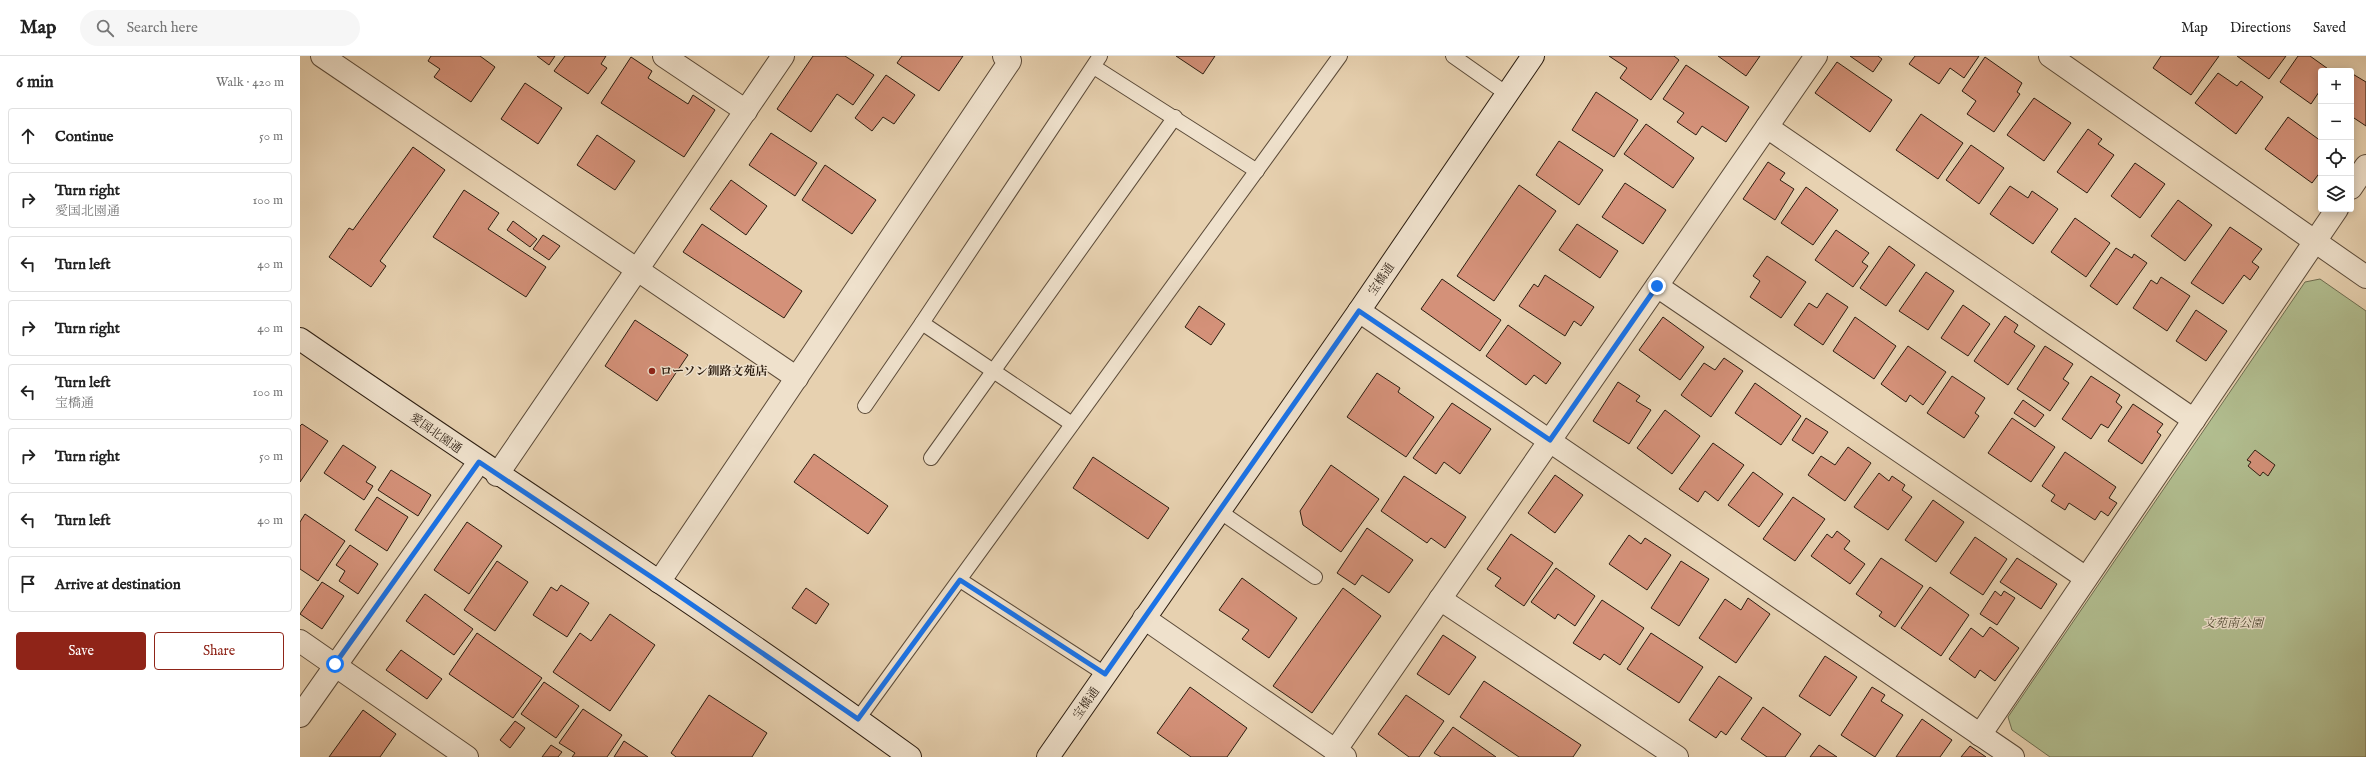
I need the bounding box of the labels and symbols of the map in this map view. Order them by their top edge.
street label: 宝橋通 [1365,260,1398,298]
route end [1648,277,1666,295]
place label: ローソン釧路文苑店 [660,364,768,379]
marker: ローソン釧路文苑店 [647,366,657,376]
street label: 愛国北園通 [407,410,465,457]
park label: 文苑南公園 [2203,616,2265,631]
route start [326,655,344,673]
street label: 宝橋通 [1070,684,1103,722]

